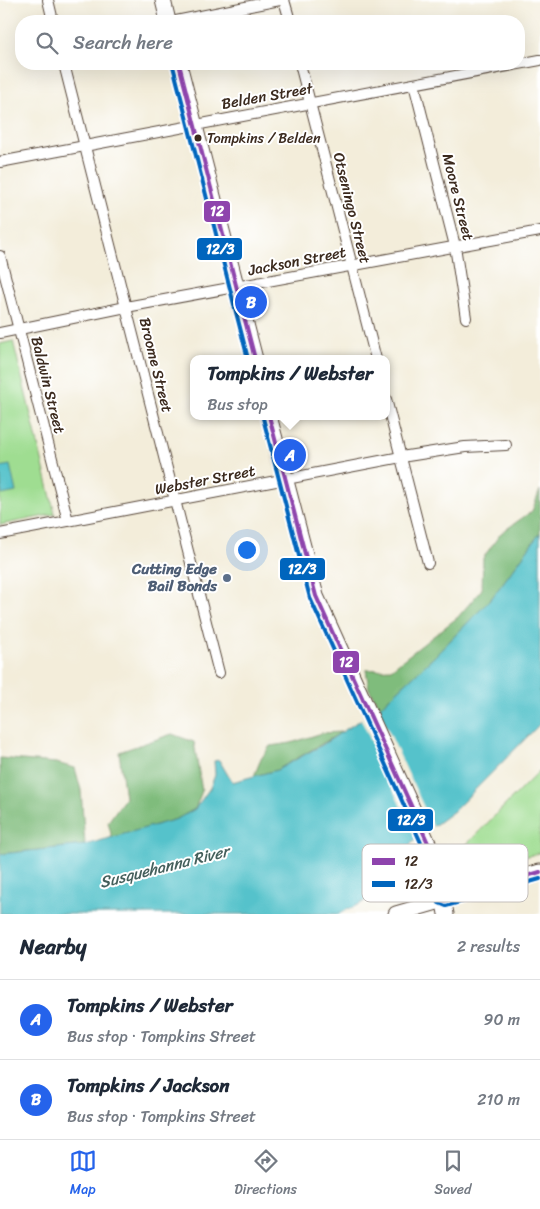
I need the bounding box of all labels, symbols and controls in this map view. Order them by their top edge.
search box [15,15,525,70]
text: Search here [73,26,173,59]
icon: search [33,29,61,57]
street label: Belden Street [219,75,316,117]
place label: Tompkins / Belden [207,126,321,151]
marker: Tompkins / Belden [193,133,203,143]
street label: Otseningo Street [326,150,378,267]
street label: Moore Street [435,151,481,244]
text: 12 [210,199,225,224]
line badge: 12 [203,200,231,223]
line badge: 12/3 [196,237,243,261]
text: 12/3 [206,237,235,262]
street label: Jackson Street [245,239,349,283]
pin: B [235,283,267,321]
street label: Broome Street [132,315,180,416]
street label: Baldwin Street [23,334,73,437]
popup [190,355,390,420]
text: Tompkins / Webster [207,357,373,390]
text: Bus stop [207,390,268,419]
pin: A [274,436,306,474]
street label: Webster Street [153,457,258,502]
your location [234,537,260,563]
place label: Cutting Edge Bail Bonds [131,556,218,599]
line badge: 12/3 [279,557,326,581]
text: 12/3 [288,557,317,582]
marker: Cutting Edge Bail Bonds [221,572,233,584]
line badge: 12 [332,650,360,674]
text: 12 [339,650,354,675]
line badge: 12/3 [387,808,434,832]
text: 12/3 [397,808,426,833]
water label: Susquehanna River [96,836,235,897]
legend [362,844,528,902]
text: 12 [404,849,418,874]
text: 12/3 [404,872,433,897]
text: Nearby [20,928,86,966]
text: 2 results [457,932,520,961]
text: Tompkins / Webster [67,989,233,1022]
text: A [31,1005,41,1034]
text: 90 m [484,1005,520,1034]
text: Bus stop · Tompkins Street [67,1022,256,1051]
text: Tompkins / Jackson [67,1069,229,1102]
text: B [31,1085,41,1114]
text: 210 m [477,1085,520,1114]
text: Bus stop · Tompkins Street [67,1102,256,1131]
tab: Map [69,1147,97,1202]
tab: Directions [234,1147,297,1202]
tab: Saved [434,1147,471,1202]

